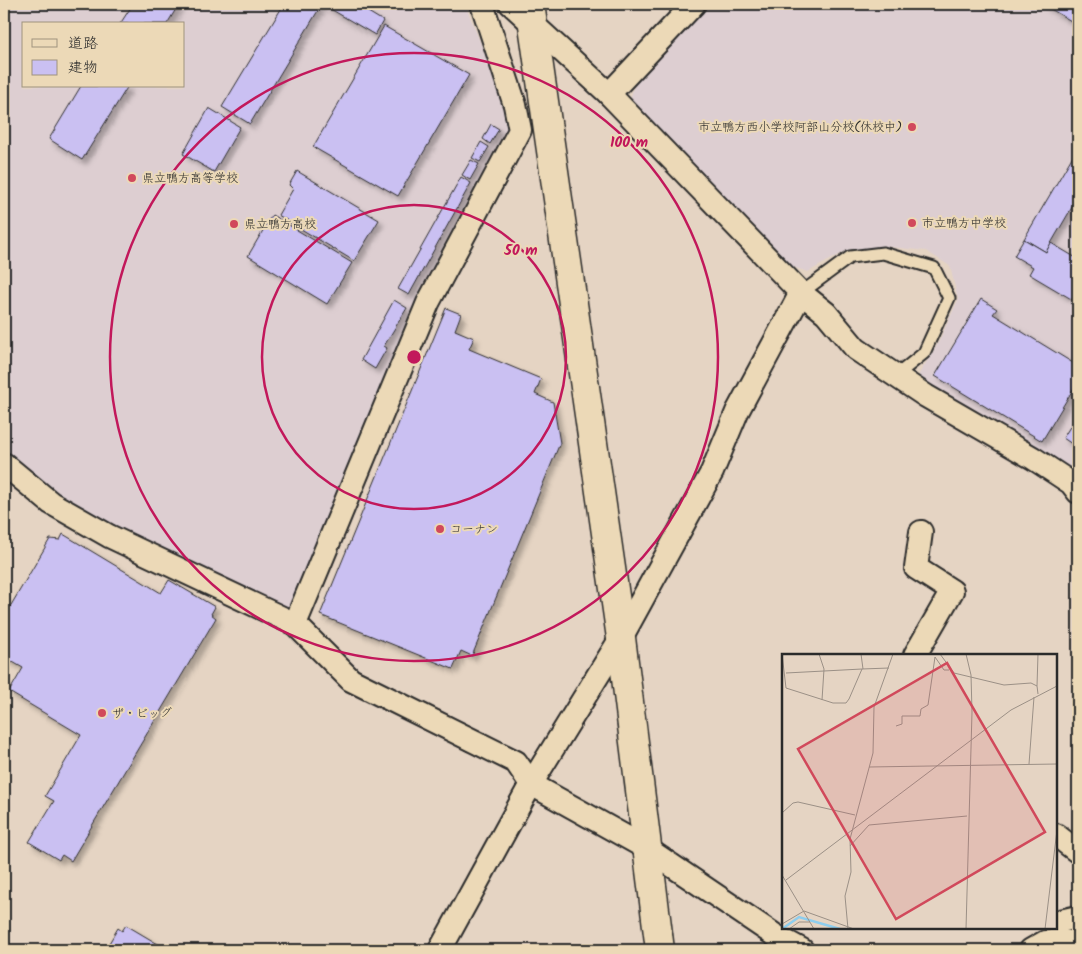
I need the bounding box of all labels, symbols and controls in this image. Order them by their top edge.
legend [22,22,185,88]
text: 道路 [68,32,98,56]
text: 建物 [68,56,98,80]
place label: 市立鴨方西小学校阿部山分校(休校中) [698,118,902,137]
marker: 市立鴨方西小学校阿部山分校(休校中) [906,121,918,133]
text: 100 m [610,131,648,155]
place label: 県立鴨方高等学校 [142,169,238,188]
marker: 県立鴨方高等学校 [126,172,138,184]
place label: 市立鴨方中学校 [922,214,1006,233]
place label: 県立鴨方高校 [244,215,316,234]
marker: 市立鴨方中学校 [906,217,918,229]
marker: 県立鴨方高校 [228,218,240,230]
text: 50 m [503,239,538,263]
centre of rings [405,348,423,366]
place label: コーナン [450,520,498,539]
marker: コーナン [434,523,446,535]
inset map [782,654,1057,929]
place label: ザ・ビッグ [112,704,172,723]
marker: ザ・ビッグ [96,707,108,719]

